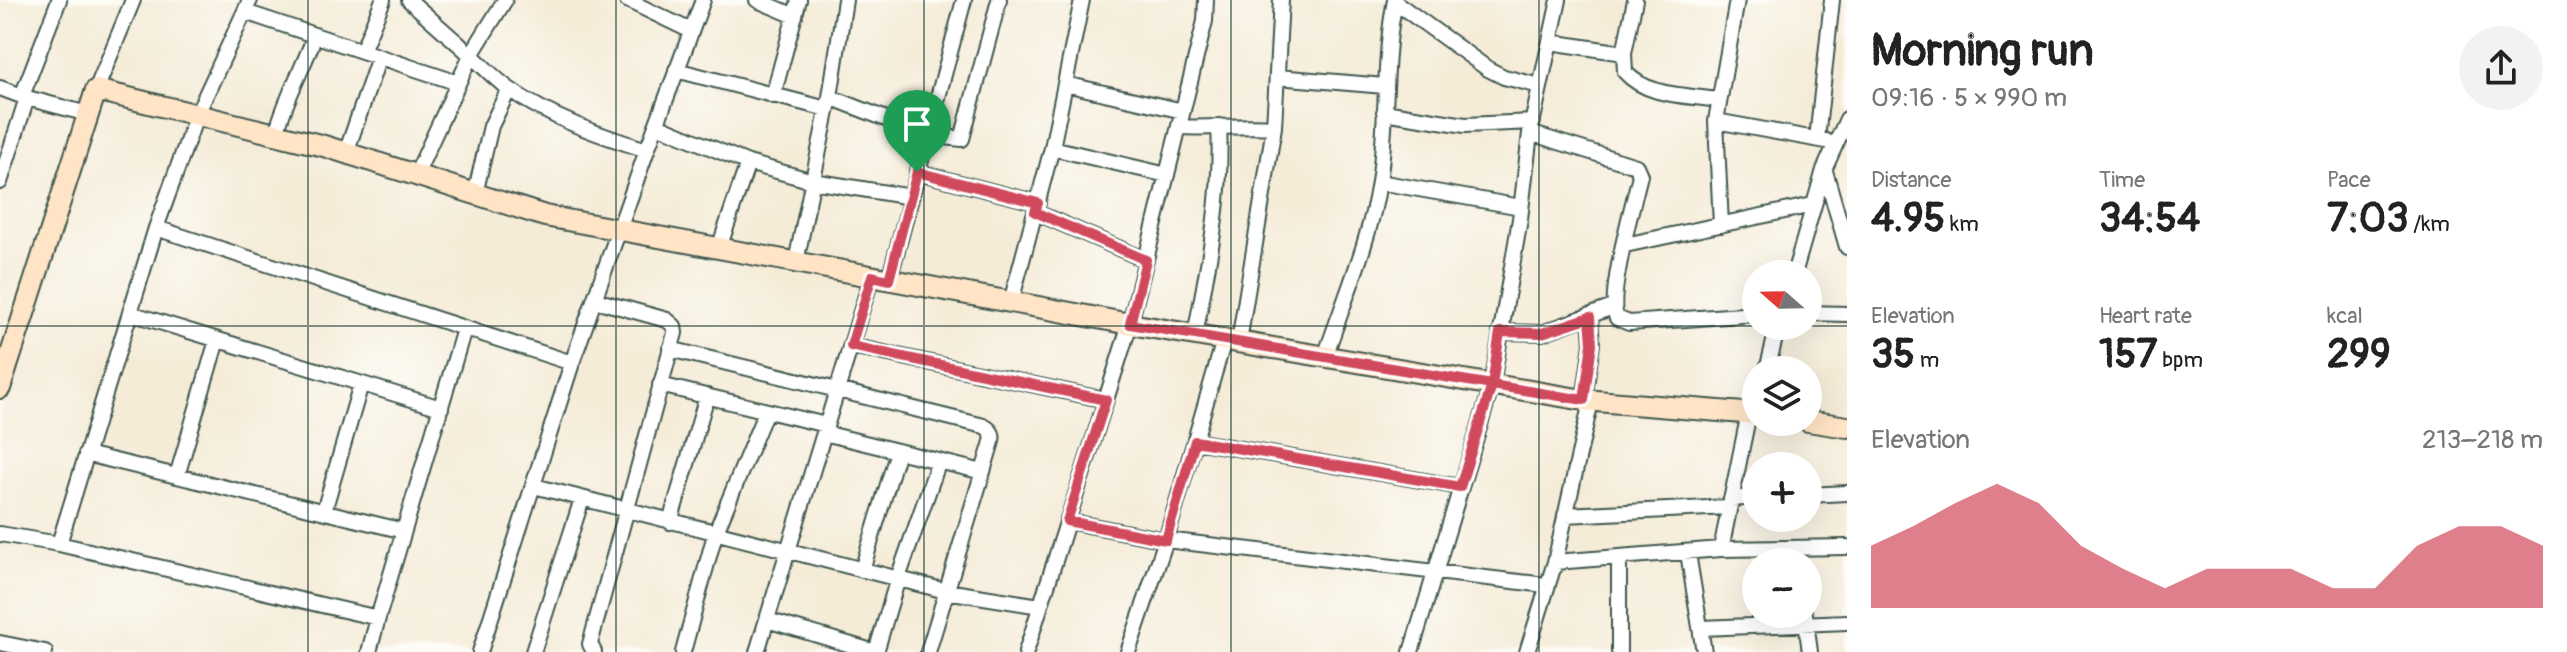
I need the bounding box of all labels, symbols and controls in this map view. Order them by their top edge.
text: Morning run [1871,24,2094,79]
button: share [2459,26,2543,110]
text: 09:16 · 5 × 990 m [1871,82,2067,114]
pin [883,90,951,172]
icon: arrive [895,102,939,146]
text: Distance [1871,166,1951,194]
text: Time [2099,166,2145,194]
text: Pace [2327,166,2371,194]
text: 4.95 [1871,194,1945,243]
text: 34:54 [2099,194,2200,243]
text: 7:03 [2327,194,2408,243]
text: km [1945,210,1979,238]
text: /km [2408,210,2450,238]
north arrow [1742,260,1822,340]
map controls [1742,260,1822,628]
text: Elevation [1871,302,1955,330]
text: Heart rate [2099,302,2192,330]
text: kcal [2327,302,2363,330]
text: 35 [1871,330,1915,379]
text: 157 [2099,330,2157,379]
text: 299 [2327,330,2391,379]
text: m [1915,346,1939,374]
text: bpm [2157,346,2203,374]
button: layers [1742,356,1822,436]
text: Elevation [1871,424,1970,456]
text: 213–218 m [2422,424,2543,456]
button: + [1742,452,1822,532]
button: − [1742,548,1822,628]

